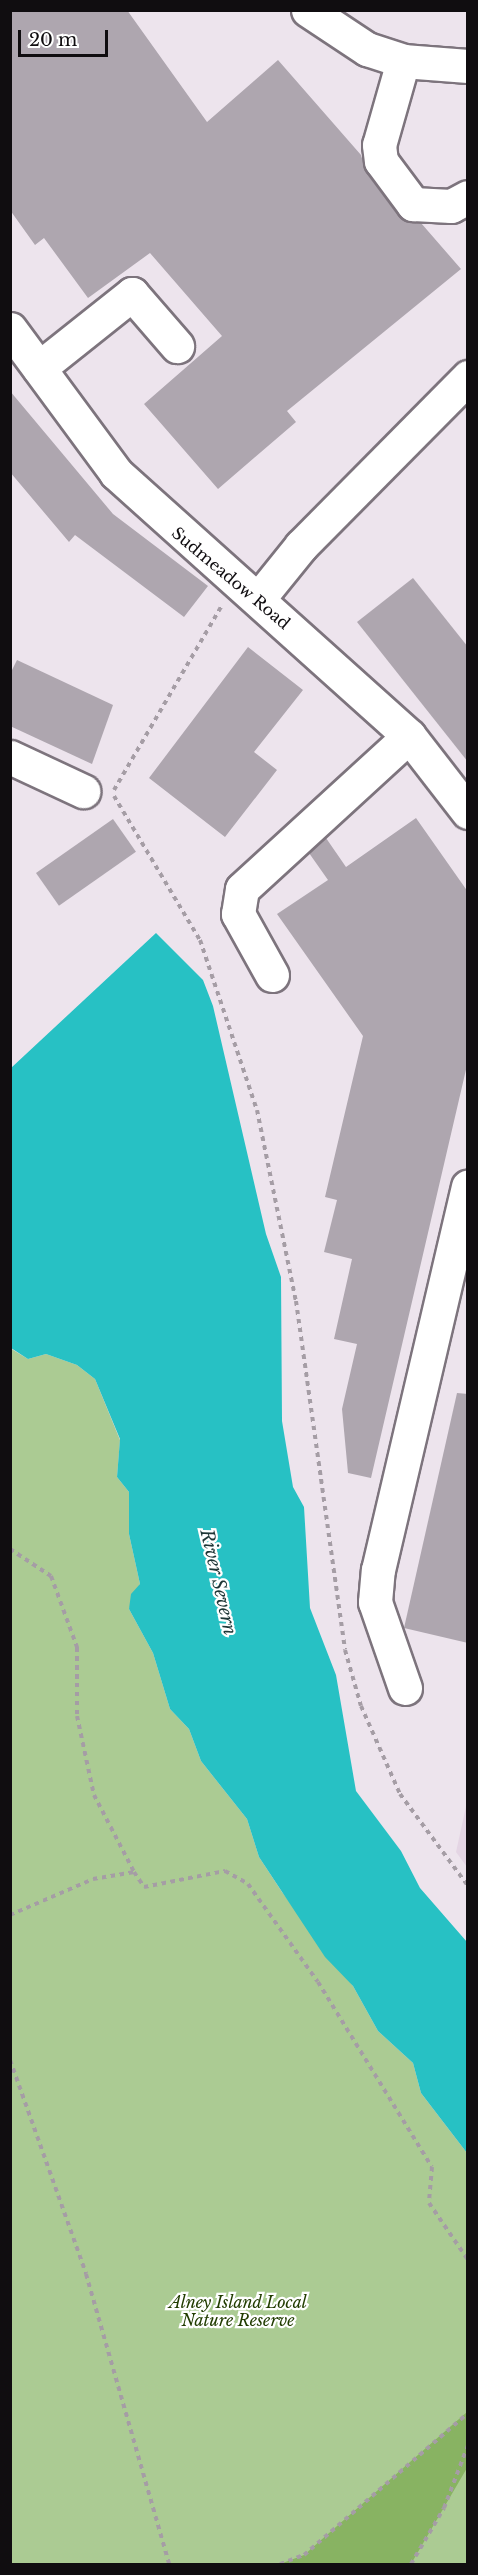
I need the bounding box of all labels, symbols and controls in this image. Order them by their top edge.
scale bar [21,18,111,56]
text: 20 m [29,29,77,51]
street label: Sudmeadow Road [168,523,294,633]
water label: River Severn [195,1527,241,1637]
park label: Alney Island Local Nature Reserve [169,2292,307,2330]

